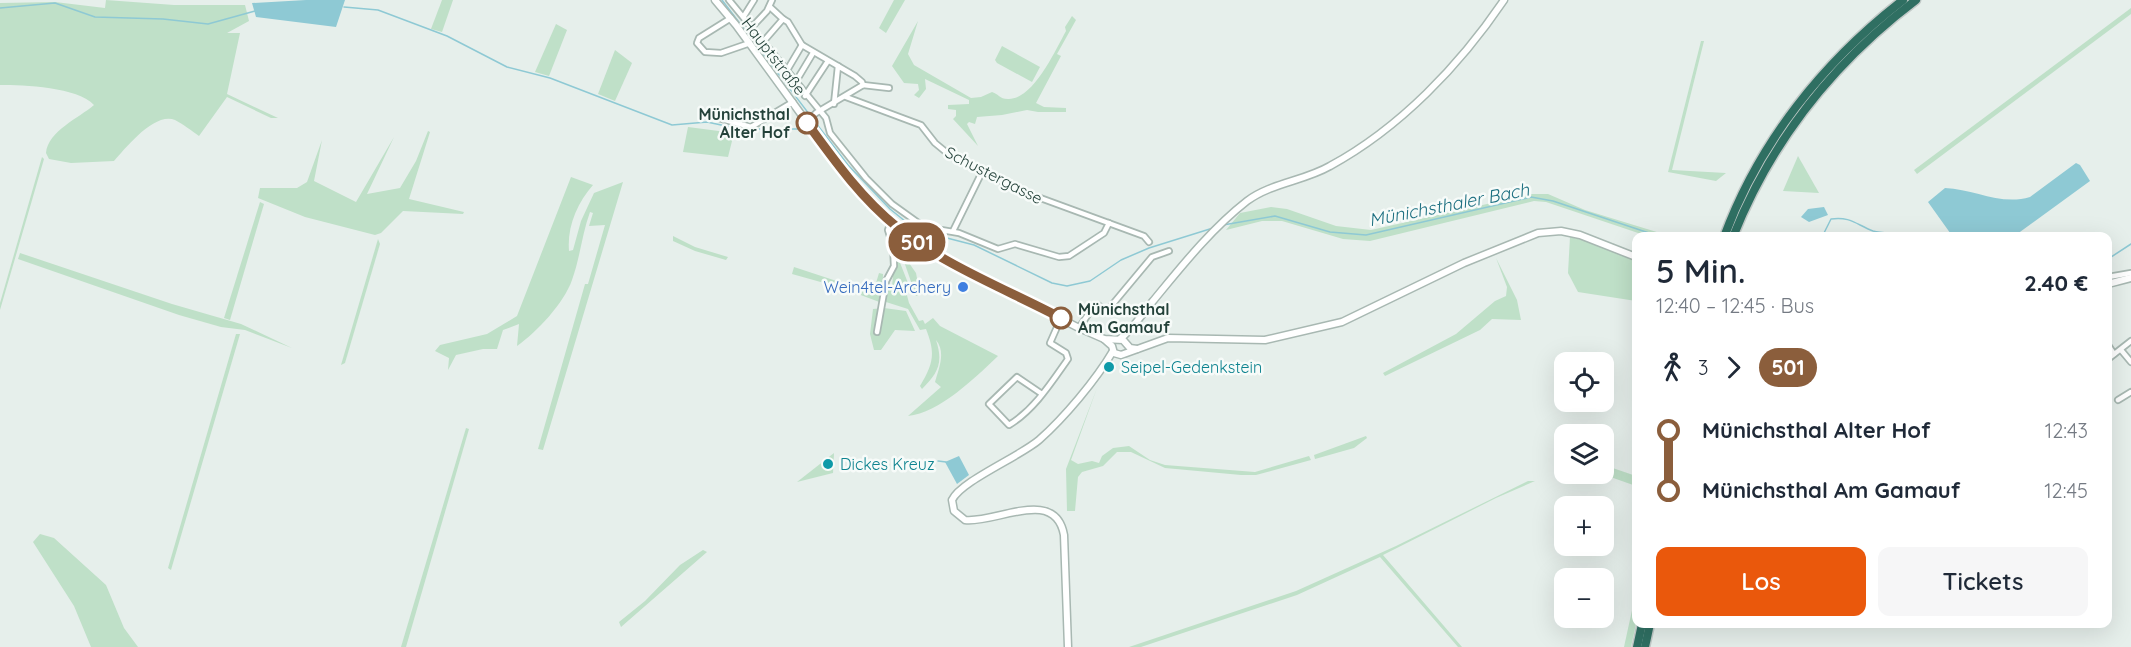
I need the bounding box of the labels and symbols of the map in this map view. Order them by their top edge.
street label: Hauptstraße [738,13,810,99]
place label: Münichsthal Alter Hof [698,104,790,142]
marker: Münichsthal Alter Hof [796,112,818,134]
street label: Schustergasse [942,142,1046,208]
water label: Münichsthaler Bach [1367,178,1532,231]
line badge: 501 [882,222,952,262]
place label: Wein4tel-Archery [824,277,951,297]
marker: Wein4tel-Archery [956,280,970,294]
place label: Münichsthal Am Gamauf [1078,299,1170,337]
marker: Münichsthal Am Gamauf [1050,307,1072,329]
place label: Seipel-Gedenkstein [1121,357,1262,377]
marker: Seipel-Gedenkstein [1102,360,1116,374]
place label: Dickes Kreuz [840,454,935,474]
marker: Dickes Kreuz [821,457,835,471]

